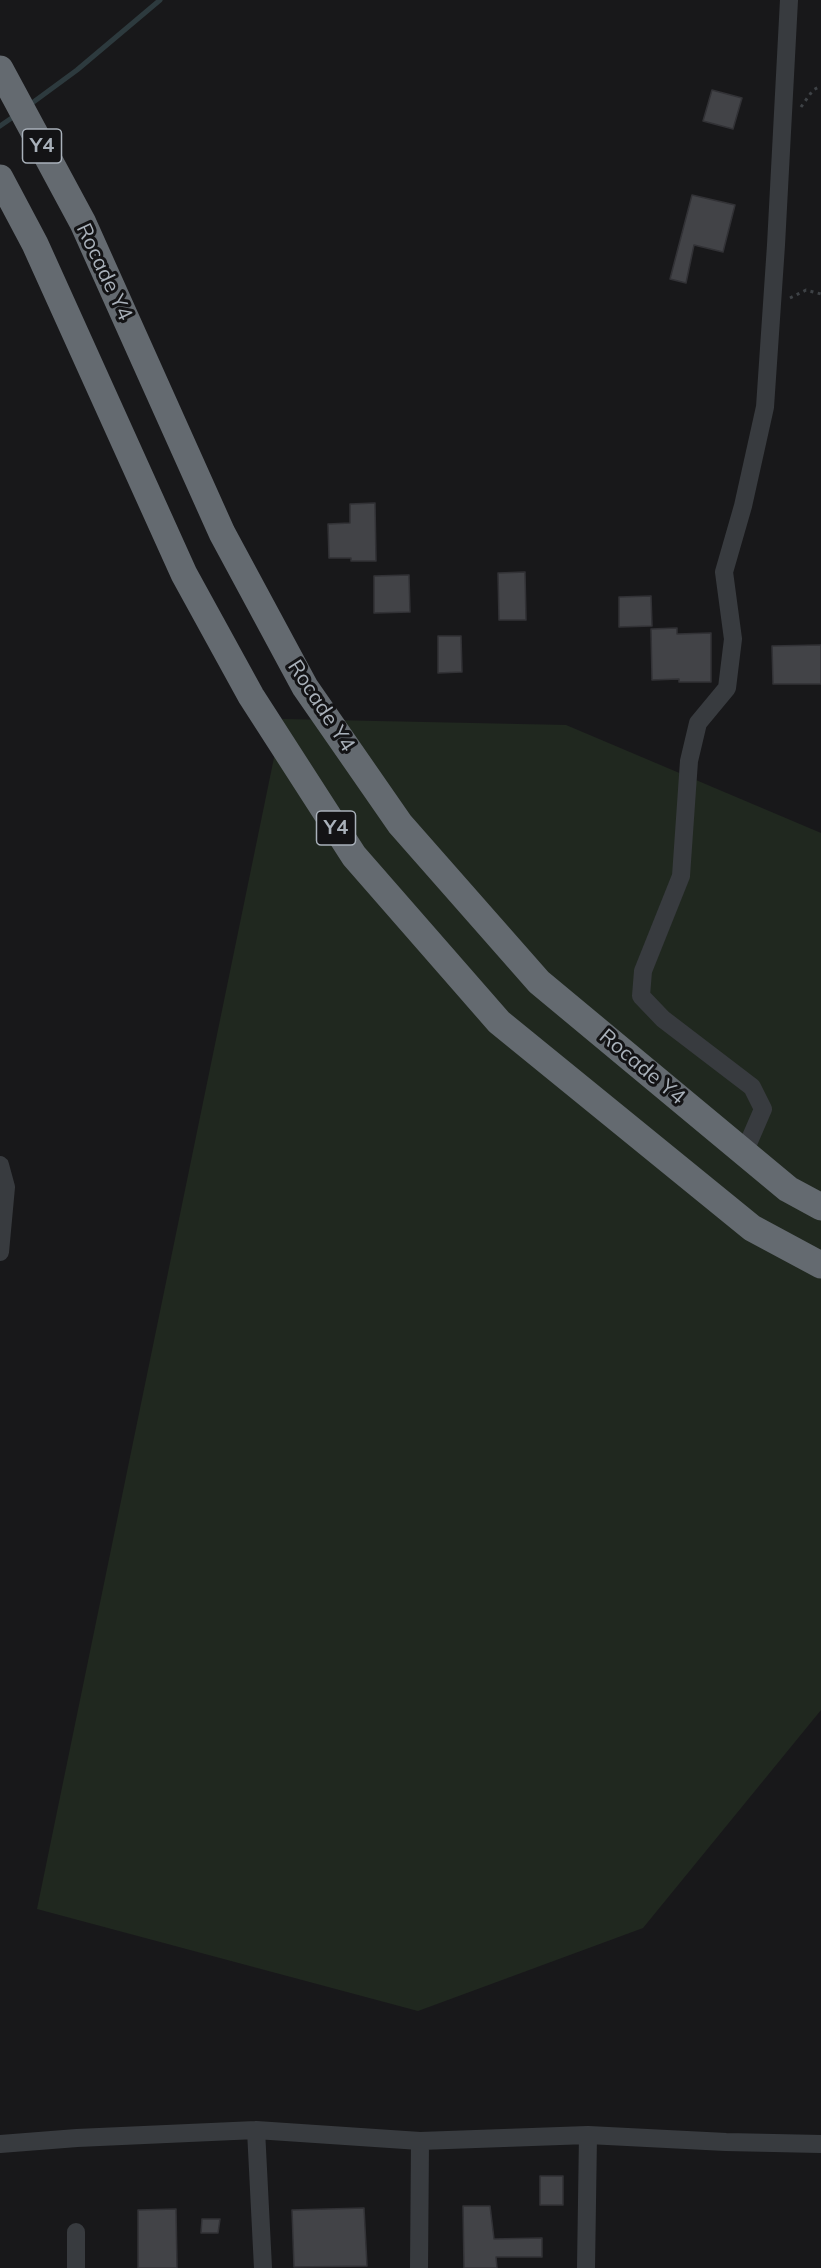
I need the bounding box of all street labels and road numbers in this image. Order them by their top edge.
road number: Y4 [22,129,62,163]
street label: Rocade Y4 [71,220,137,324]
street label: Rocade Y4 [282,656,360,756]
road number: Y4 [316,811,356,845]
street label: Rocade Y4 [594,1024,690,1110]

